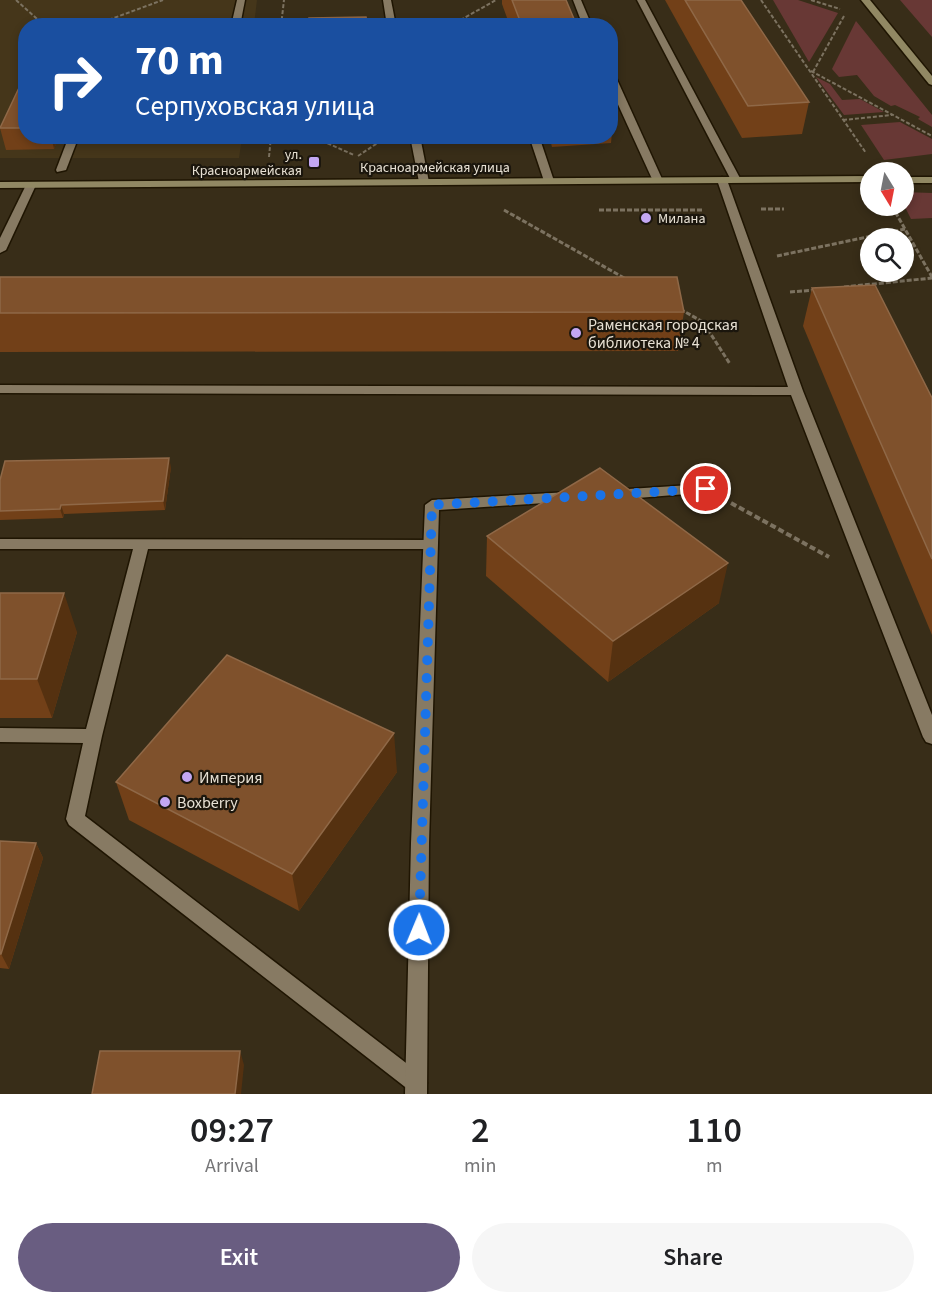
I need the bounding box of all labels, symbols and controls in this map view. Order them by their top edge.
text: 70 m [135,31,224,91]
icon: right [36,42,114,120]
text: Серпуховская улица [135,87,375,126]
place label: ул. Красноармейская [192,145,302,181]
marker: ул. Красноармейская [307,155,321,169]
street label: Красноармейская улица [360,158,510,178]
north arrow [860,162,914,216]
map controls [860,162,914,282]
place label: Милана [658,209,706,229]
marker: Милана [639,211,653,225]
button: search [860,228,914,282]
place label: Раменская городская библиотека № 4 [588,314,738,354]
marker: Раменская городская библиотека № 4 [569,326,583,340]
pin [680,463,731,514]
icon: arrive [689,472,722,505]
place label: Империя [199,767,263,789]
marker: Империя [180,770,194,784]
place label: Boxberry [177,792,238,814]
marker: Boxberry [158,795,172,809]
position arrow [387,898,451,962]
text: 09:27 [190,1105,274,1156]
text: 2 [471,1105,489,1156]
text: 110 [686,1105,742,1156]
text: Arrival [205,1152,259,1180]
text: min [464,1152,496,1180]
text: m [706,1152,722,1180]
button: Exit [18,1223,460,1292]
button: Share [472,1223,914,1292]

